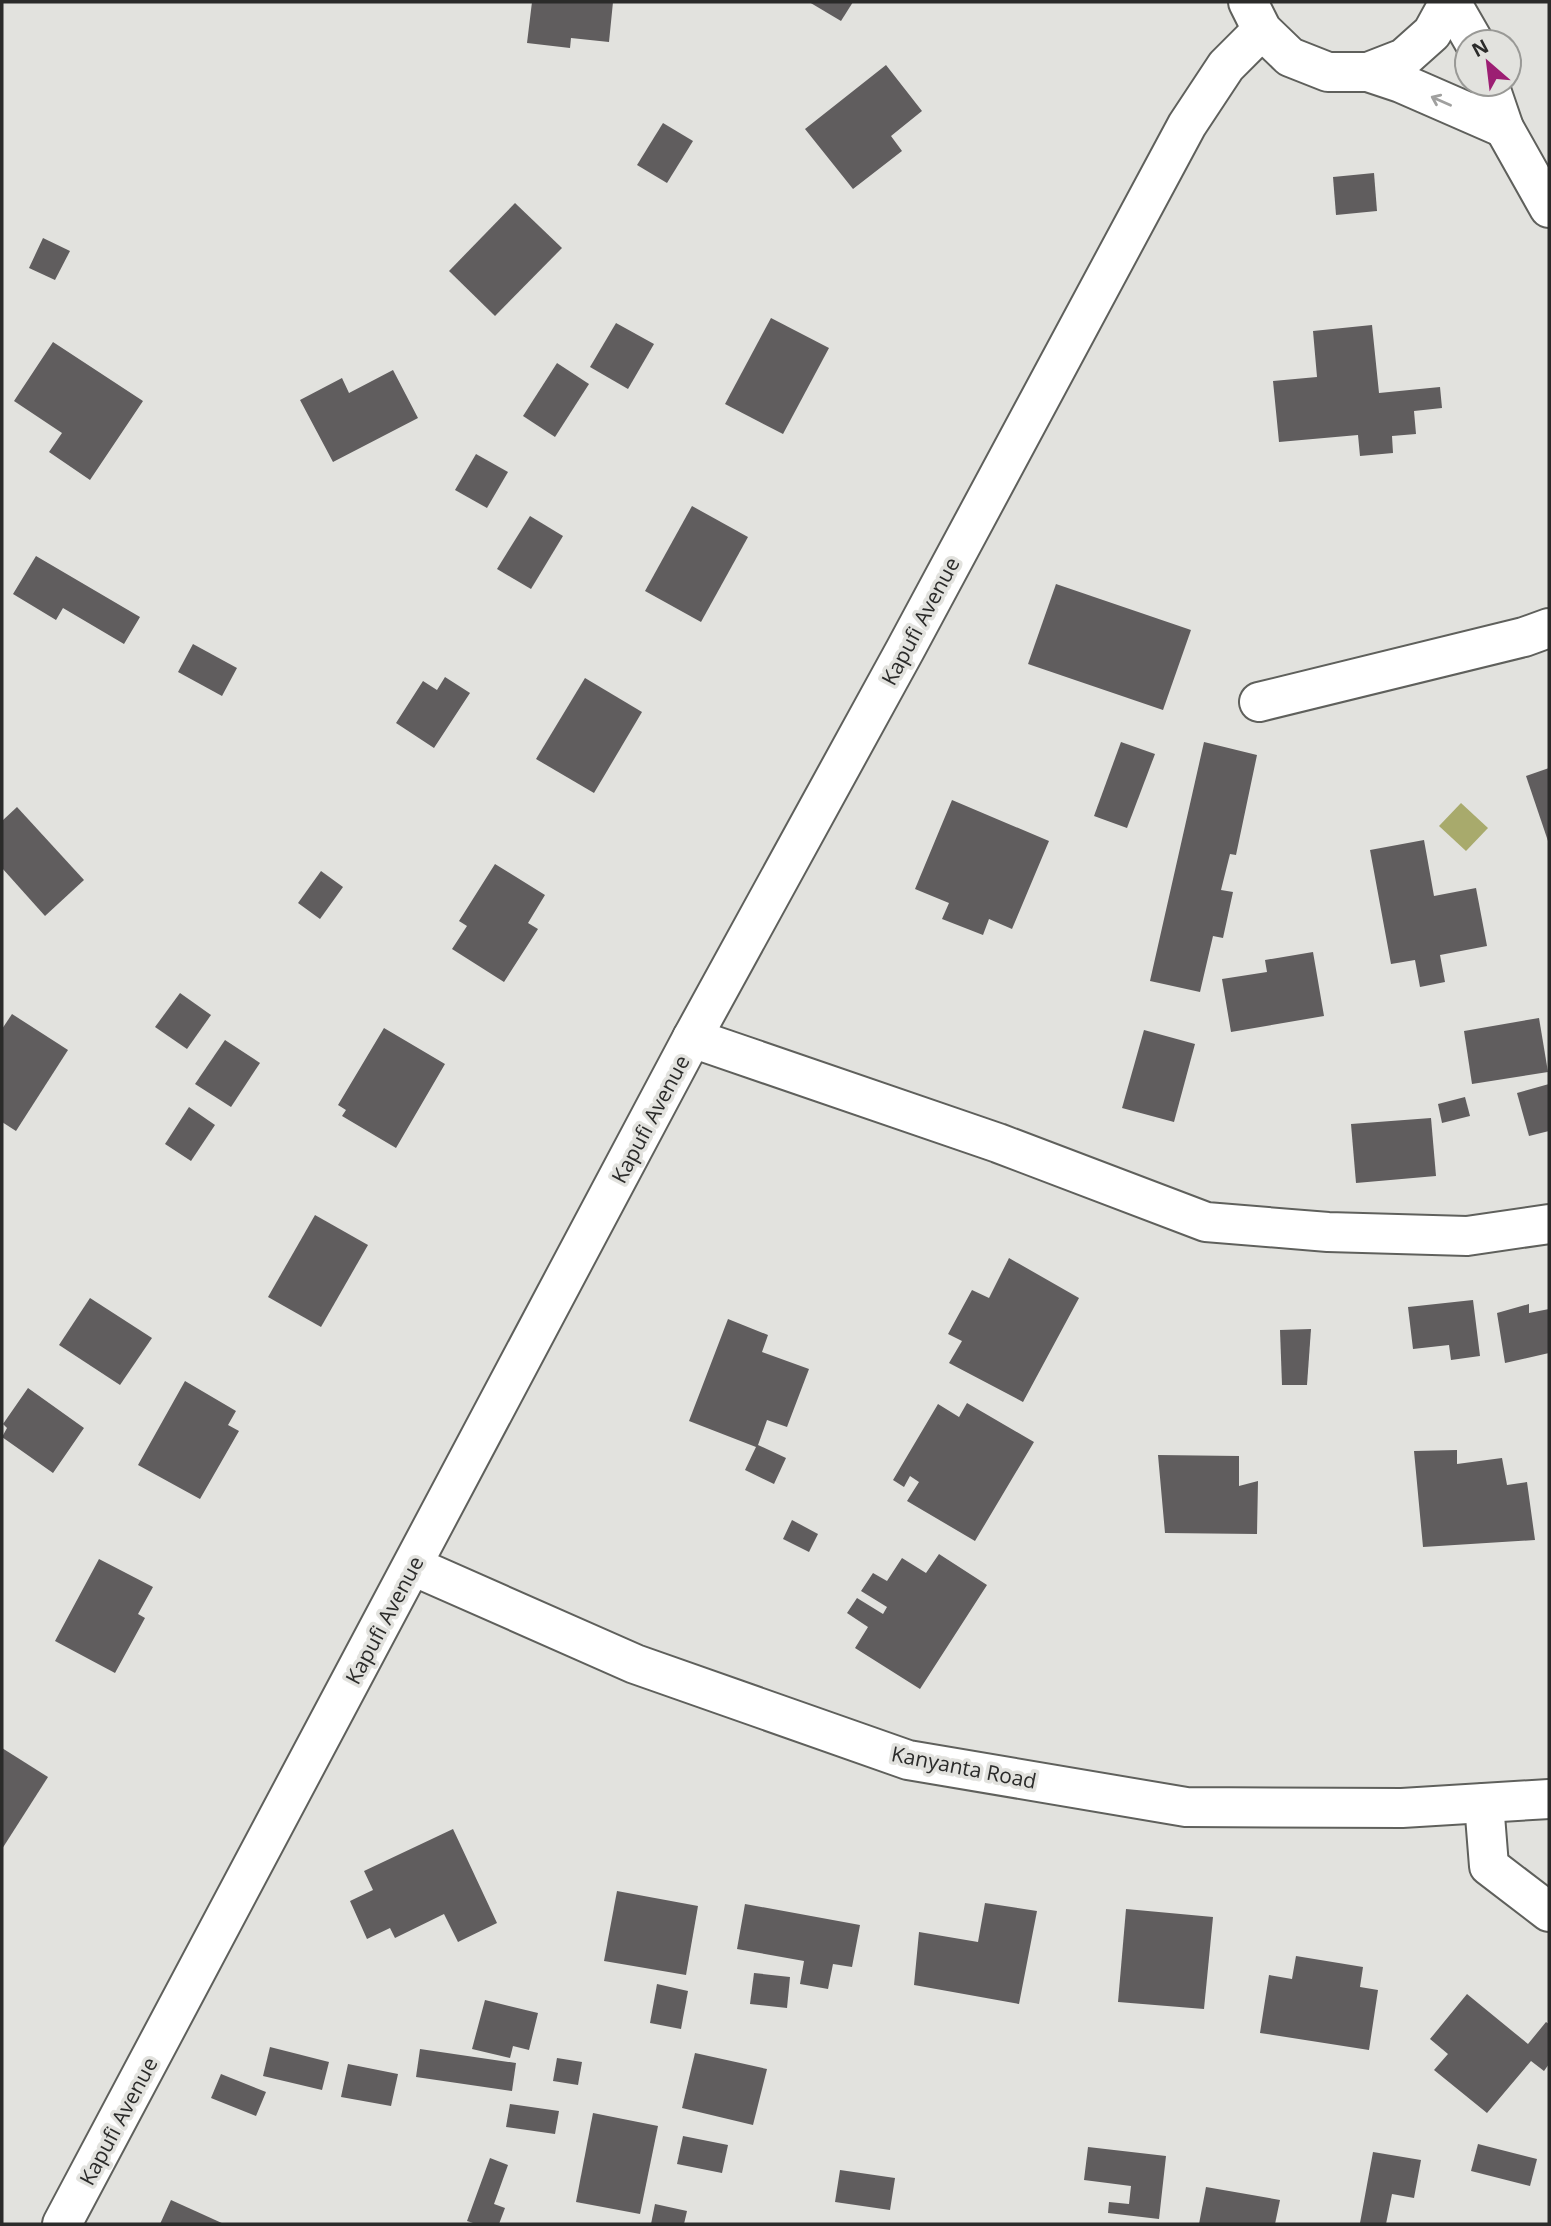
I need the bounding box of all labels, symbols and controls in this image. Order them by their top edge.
north arrow [1453,28,1523,98]
text: N [1467,33,1493,63]
one-way arrow [1431,94,1452,108]
street label: Kapufi Avenue [874,552,966,690]
street label: Kapufi Avenue [604,1050,696,1188]
street label: Kapufi Avenue [338,1551,430,1689]
street label: Kanyanta Road [889,1739,1039,1795]
street label: Kapufi Avenue [72,2052,164,2190]

